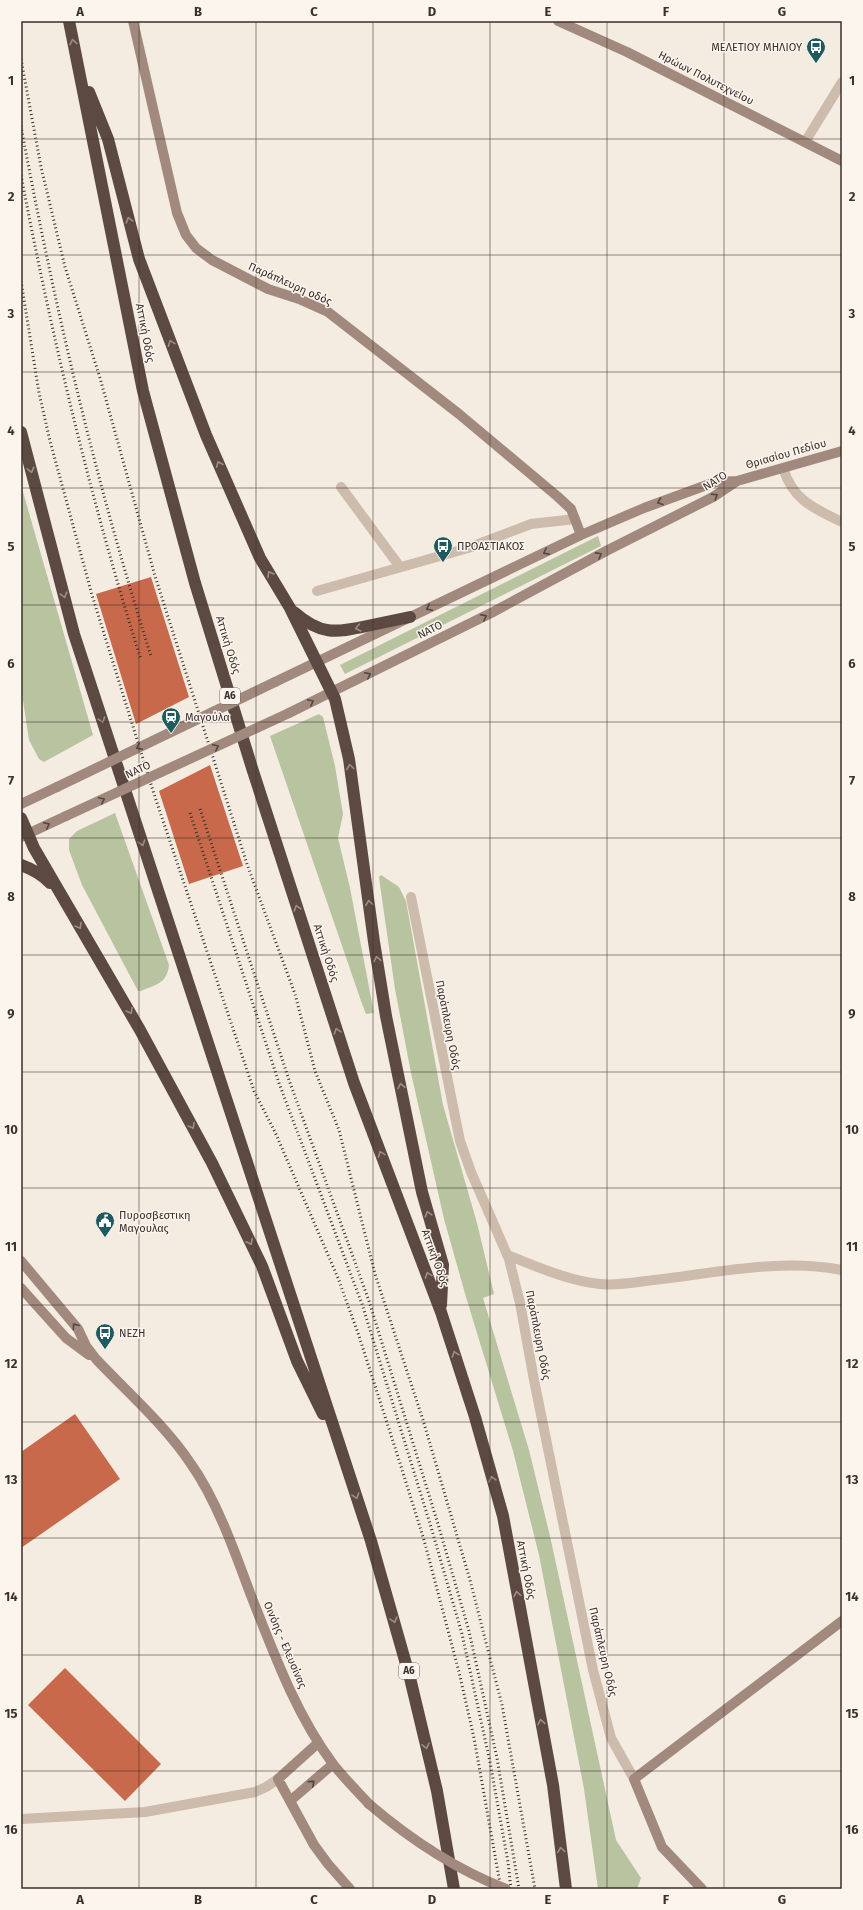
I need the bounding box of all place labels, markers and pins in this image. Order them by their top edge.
bus stop icon: ΜΕΛΕΤΙΟΥ ΜΗΛΙΟΥ [805,36,827,64]
place label: ΜΕΛΕΤΙΟΥ ΜΗΛΙΟΥ [711,41,802,54]
bus stop icon: ΠΡΟΑΣΤΙΑΚΟΣ [432,535,454,563]
place label: ΠΡΟΑΣΤΙΑΚΟΣ [457,540,525,553]
station icon: Μαγούλα [160,706,182,734]
place label: Μαγούλα [185,711,230,724]
place label: Πυροσβεστικη Μαγουλας [119,1209,190,1235]
public building icon: Πυροσβεστικη Μαγουλας [94,1210,116,1238]
bus stop icon: ΝΕΖΗ [94,1322,116,1350]
place label: ΝΕΖΗ [119,1327,146,1340]

